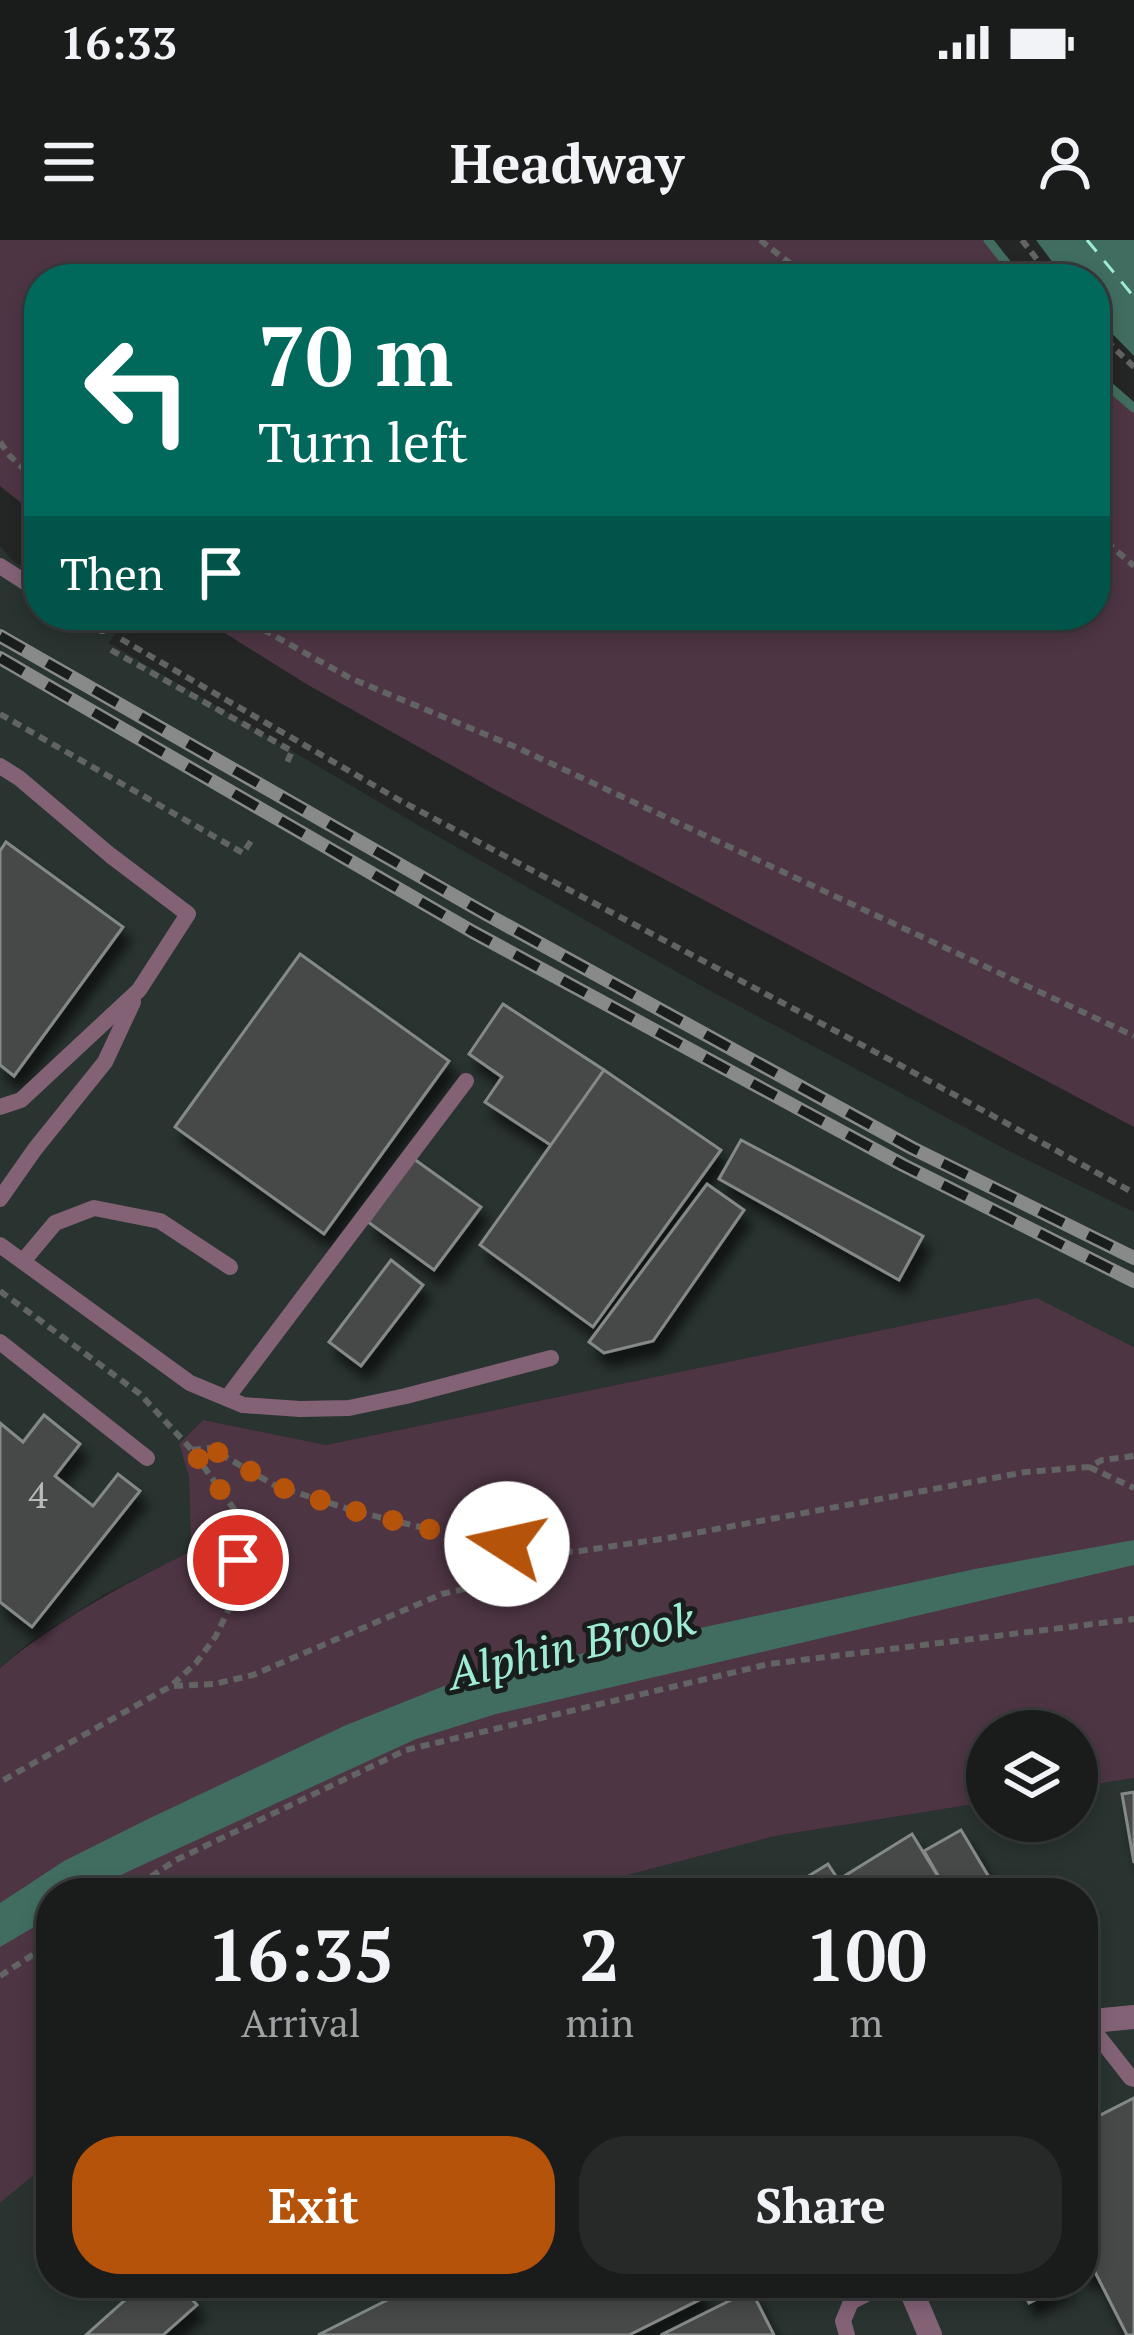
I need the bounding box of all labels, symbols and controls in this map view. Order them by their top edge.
text: 16:33 [60,12,177,72]
text: Headway [450,127,684,198]
icon: menu [36,129,102,195]
icon: person [1032,129,1098,195]
text: 70 m [258,299,453,410]
icon: left [60,312,216,468]
text: Turn left [258,406,468,477]
icon: arrive [188,540,254,606]
text: Then [60,543,164,603]
house number: 4 [28,1471,48,1518]
position arrow [444,1481,570,1607]
pin [187,1509,289,1611]
icon: arrive [205,1527,271,1593]
water label: Alphin Brook [439,1587,701,1703]
map controls [966,1710,1098,1842]
button: layers [966,1710,1098,1842]
text: 16:35 [207,1906,394,2002]
text: 2 [579,1906,620,2002]
text: 100 [805,1906,927,2002]
text: Arrival [241,1996,360,2048]
text: min [565,1996,634,2048]
text: m [849,1996,883,2048]
button: Exit [72,2136,555,2274]
button: Share [579,2136,1062,2274]

